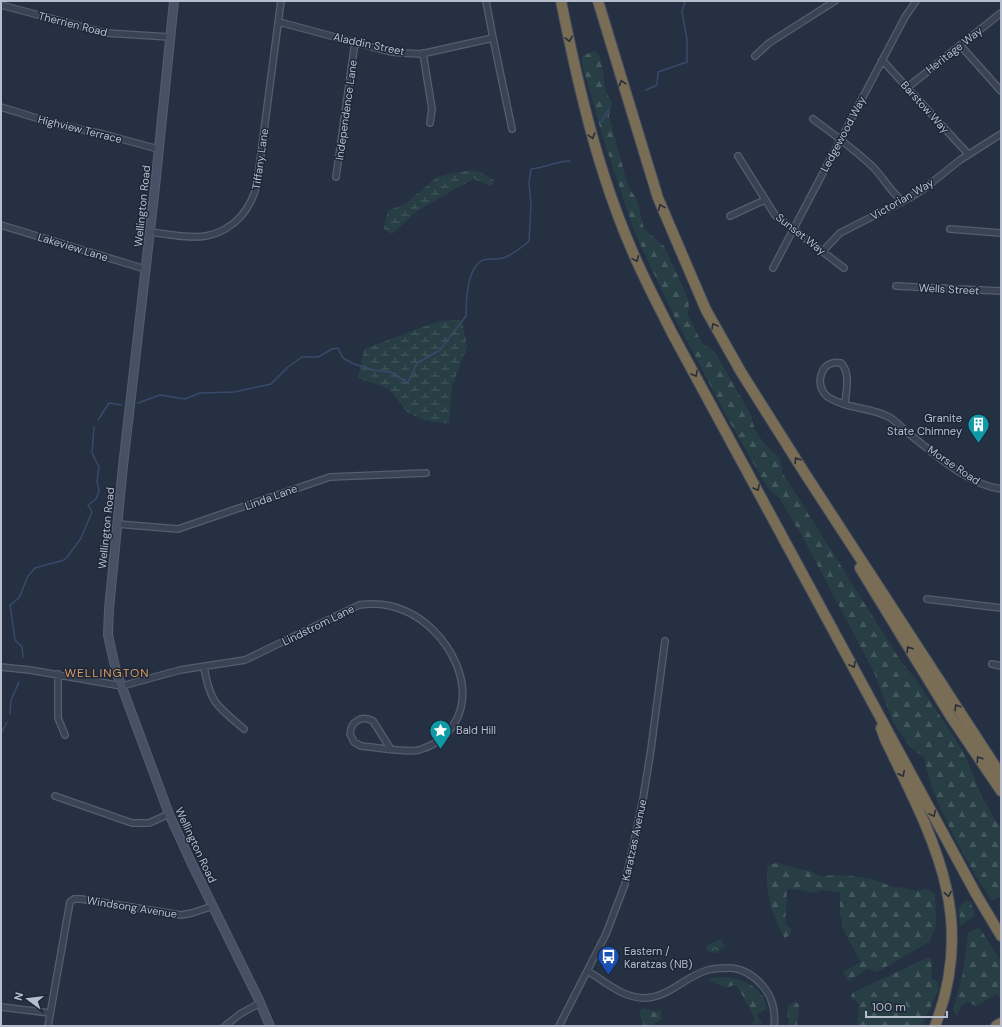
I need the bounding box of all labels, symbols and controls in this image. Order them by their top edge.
street label: Therrien Road [37,9,109,39]
street label: Heritage Way [923,24,985,76]
street label: Aladdin Street [332,30,406,58]
one-way arrow [564,36,572,42]
street label: Independence Lane [332,59,360,161]
street label: Barstow Way [898,78,952,136]
one-way arrow [618,80,627,87]
street label: Ledgewood Way [817,94,869,174]
street label: Highview Terrace [36,112,124,146]
street label: Tiffany Lane [249,128,271,190]
one-way arrow [587,132,596,139]
street label: Wellington Road [131,164,153,247]
street label: Victorian Way [868,175,936,223]
one-way arrow [658,204,666,211]
street label: Sunset Way [773,210,829,258]
street label: Lakeview Lane [36,230,110,264]
one-way arrow [631,255,639,262]
street label: Wells Street [918,280,980,298]
one-way arrow [712,323,719,330]
one-way arrow [690,370,697,377]
place label: Granite State Chimney [887,411,962,438]
building icon: Granite State Chimney [965,411,991,444]
street label: Morse Road [925,442,983,488]
one-way arrow [794,457,801,464]
street label: Linda Lane [243,481,299,513]
one-way arrow [753,484,760,491]
street label: Wellington Road [95,486,117,569]
street label: Lindstrom Lane [280,601,356,649]
one-way arrow [907,646,914,653]
one-way arrow [848,661,856,668]
district label: WELLINGTON [64,665,150,681]
one-way arrow [954,704,961,711]
place icon: Bald Hill [427,717,453,750]
place label: Bald Hill [456,723,496,737]
one-way arrow [977,756,984,763]
one-way arrow [897,769,904,777]
street label: Karatzas Avenue [619,798,649,882]
street label: Wellington Road [172,805,220,885]
one-way arrow [928,810,936,817]
one-way arrow [943,891,952,898]
street label: Windsong Avenue [86,893,178,921]
bus stop icon: Eastern / Karatzas (NB) [595,944,621,977]
place label: Eastern / Karatzas (NB) [624,944,692,971]
north arrow [8,979,48,1019]
text: N [11,991,26,1002]
scale bar [866,993,947,1019]
text: 100 m [872,999,906,1015]

